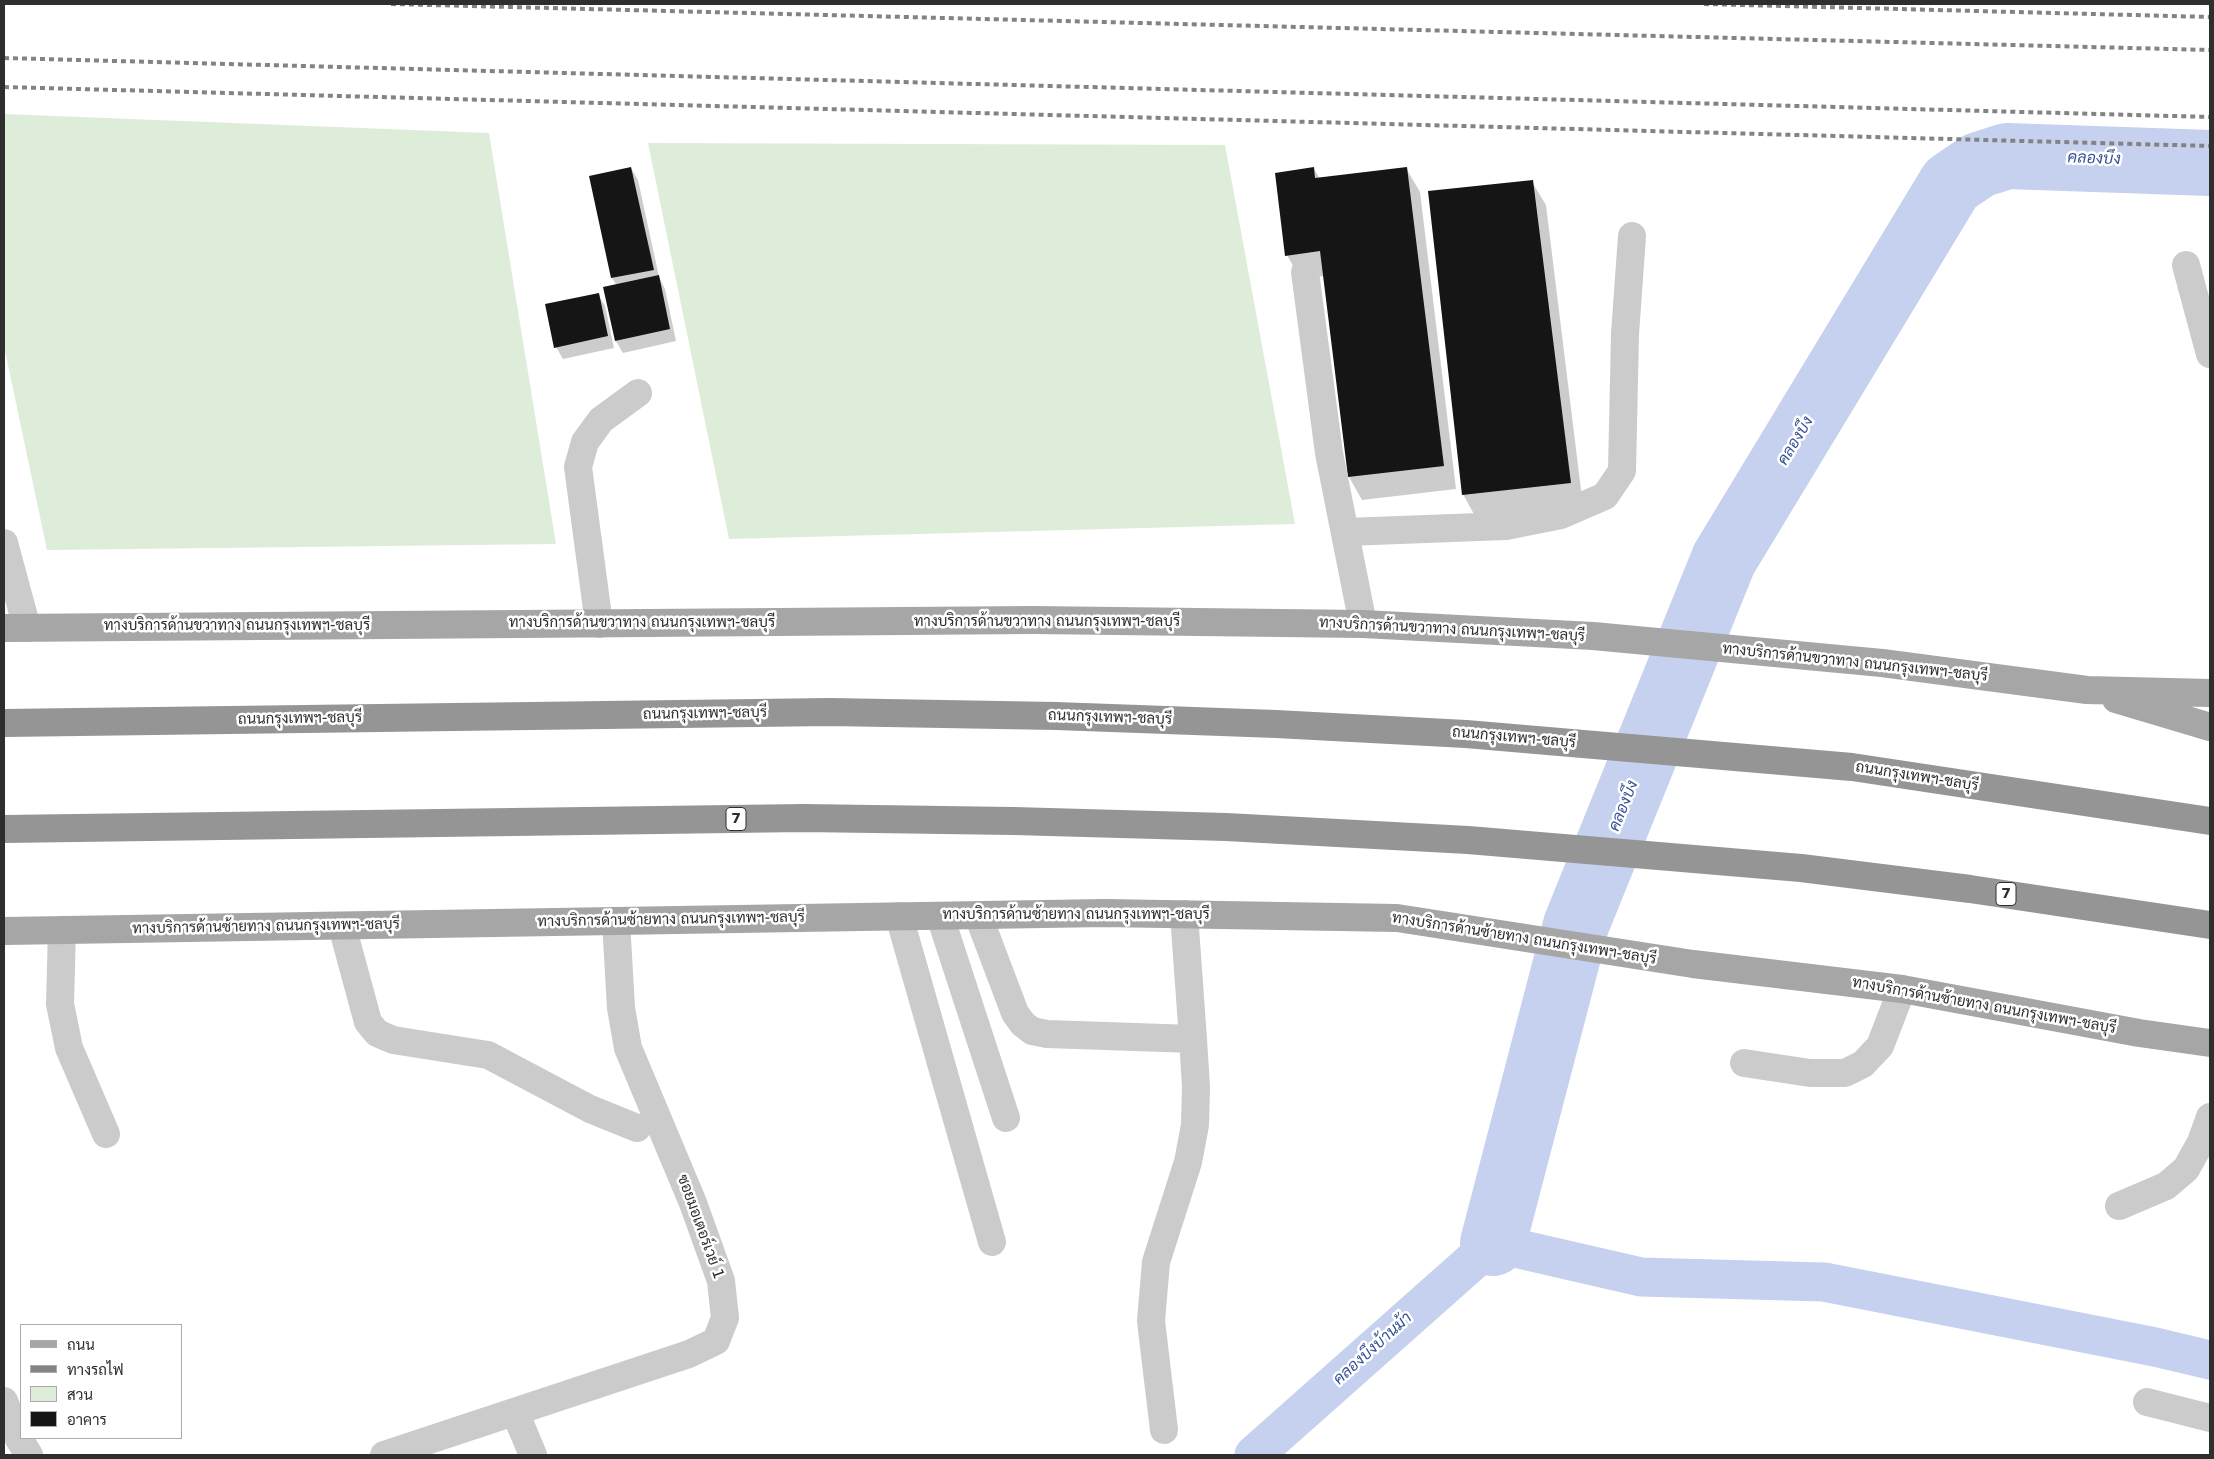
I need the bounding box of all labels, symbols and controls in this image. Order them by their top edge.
water label: คลองบึง [2067,148,2121,170]
water label: คลองบึง [1774,413,1818,469]
street label: ทางบริการด้านขวาทาง ถนนกรุงเทพฯ-ชลบุรี [914,613,1180,631]
street label: ทางบริการด้านขวาทาง ถนนกรุงเทพฯ-ชลบุรี [509,614,775,632]
street label: ทางบริการด้านขวาทาง ถนนกรุงเทพฯ-ชลบุรี [1318,614,1586,646]
street label: ทางบริการด้านขวาทาง ถนนกรุงเทพฯ-ชลบุรี [104,617,370,635]
street label: ทางบริการด้านขวาทาง ถนนกรุงเทพฯ-ชลบุรี [1722,640,1988,686]
street label: ถนนกรุงเทพฯ-ชลบุรี [643,704,767,724]
street label: ถนนกรุงเทพฯ-ชลบุรี [1048,707,1172,729]
street label: ถนนกรุงเทพฯ-ชลบุรี [238,709,362,729]
street label: ถนนกรุงเทพฯ-ชลบุรี [1451,724,1577,752]
street label: ถนนกรุงเทพฯ-ชลบุรี [1854,758,1980,796]
water label: คลองบึง [1605,778,1643,834]
road number: 7 [726,808,746,831]
road number: 7 [1996,882,2016,906]
street label: ทางบริการด้านซ้ายทาง ถนนกรุงเทพฯ-ชลบุรี [942,906,1210,924]
street label: ทางบริการด้านซ้ายทาง ถนนกรุงเทพฯ-ชลบุรี [537,909,805,931]
street label: ทางบริการด้านซ้ายทาง ถนนกรุงเทพฯ-ชลบุรี [1390,909,1658,969]
street label: ทางบริการด้านซ้ายทาง ถนนกรุงเทพฯ-ชลบุรี [132,916,400,938]
street label: ทางบริการด้านซ้ายทาง ถนนกรุงเทพฯ-ชลบุรี [1851,974,2117,1038]
street label: ซอยมอเตอร์เวย์ 1 [673,1172,727,1282]
water label: คลองบึงบ้านม้า [1330,1309,1416,1389]
legend [20,1324,182,1439]
text: ถนน [67,1336,95,1354]
text: ทางรถไฟ [67,1361,124,1379]
text: สวน [67,1386,93,1404]
text: อาคาร [67,1411,107,1429]

